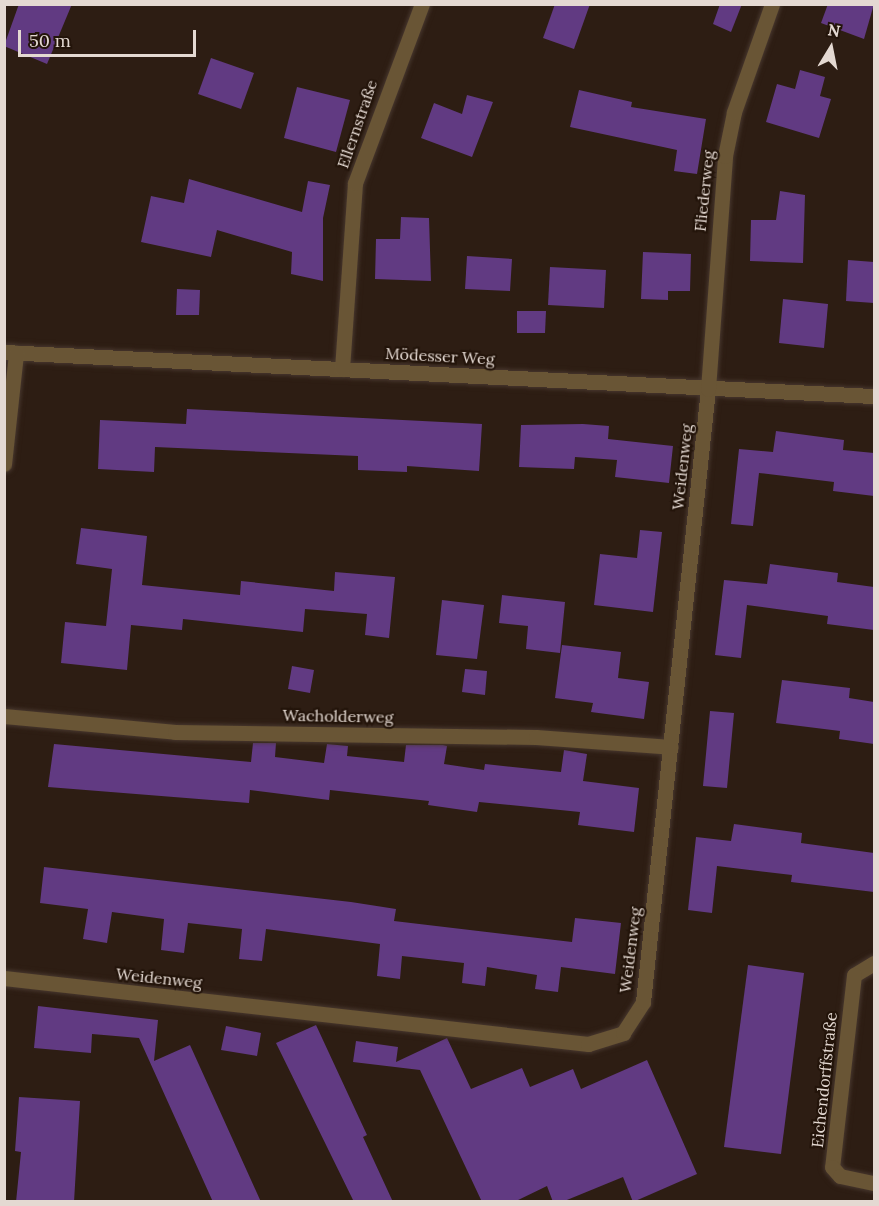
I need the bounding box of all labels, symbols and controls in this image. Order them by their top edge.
scale bar [21,18,200,56]
north arrow [801,18,861,78]
text: N [826,19,842,41]
text: 50 m [29,29,71,52]
street label: Ellernstraße [333,77,381,171]
street label: Fliederweg [690,149,718,233]
street label: Mödesser Weg [385,344,495,368]
street label: Weidenweg [668,423,696,511]
street label: Wacholderweg [282,705,394,727]
street label: Weidenweg [615,906,645,994]
street label: Weidenweg [115,964,203,992]
street label: Eichendorffstraße [807,1011,841,1149]

